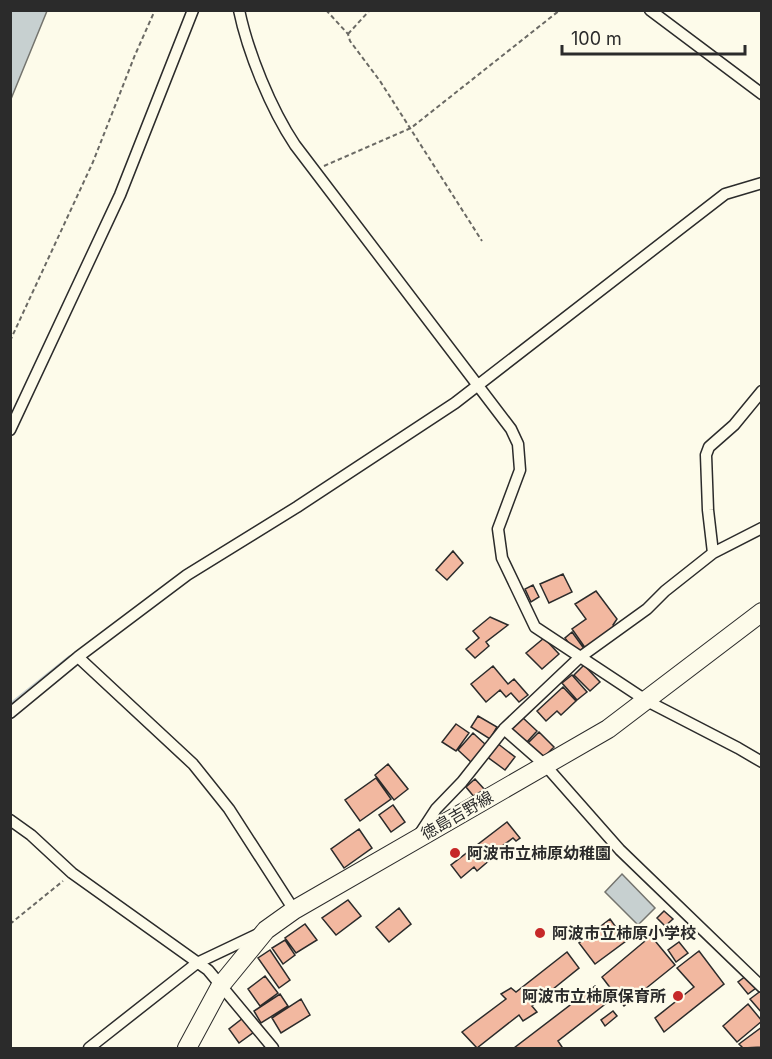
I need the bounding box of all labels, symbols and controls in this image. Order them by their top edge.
scale bar [562,18,745,56]
text: 100 m [571,28,622,49]
street label: 徳島吉野線 [417,786,497,844]
place label: 阿波市立柿原幼稚園 [467,843,611,863]
marker: 阿波市立柿原幼稚園 [448,846,462,860]
place label: 阿波市立柿原小学校 [552,923,696,943]
marker: 阿波市立柿原小学校 [533,926,547,940]
place label: 阿波市立柿原保育所 [522,986,666,1006]
marker: 阿波市立柿原保育所 [671,989,685,1003]

